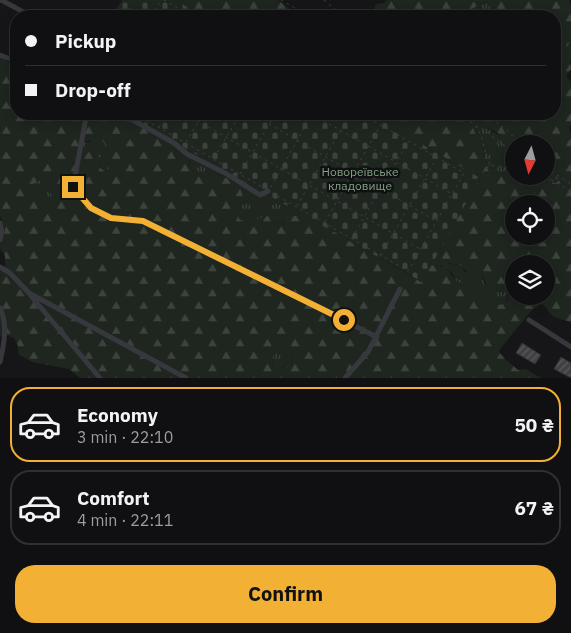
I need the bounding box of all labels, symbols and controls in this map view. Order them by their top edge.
text: Pickup [55,29,116,53]
text: Drop-off [55,78,131,102]
north arrow [505,135,555,185]
map controls [505,135,555,305]
park label: Новореївське кладовище [321,164,399,193]
route end [62,176,84,198]
button: locate [505,195,555,245]
button: layers [505,255,555,305]
route start [333,309,355,331]
icon: car [17,402,62,447]
text: Economy [77,403,158,427]
text: 50 ₴ [514,413,554,437]
text: 3 min · 22:10 [77,427,173,447]
icon: car [17,485,62,530]
text: Comfort [77,486,150,510]
text: 67 ₴ [514,496,554,520]
text: 4 min · 22:11 [77,510,173,530]
button: Confirm [15,565,556,623]

